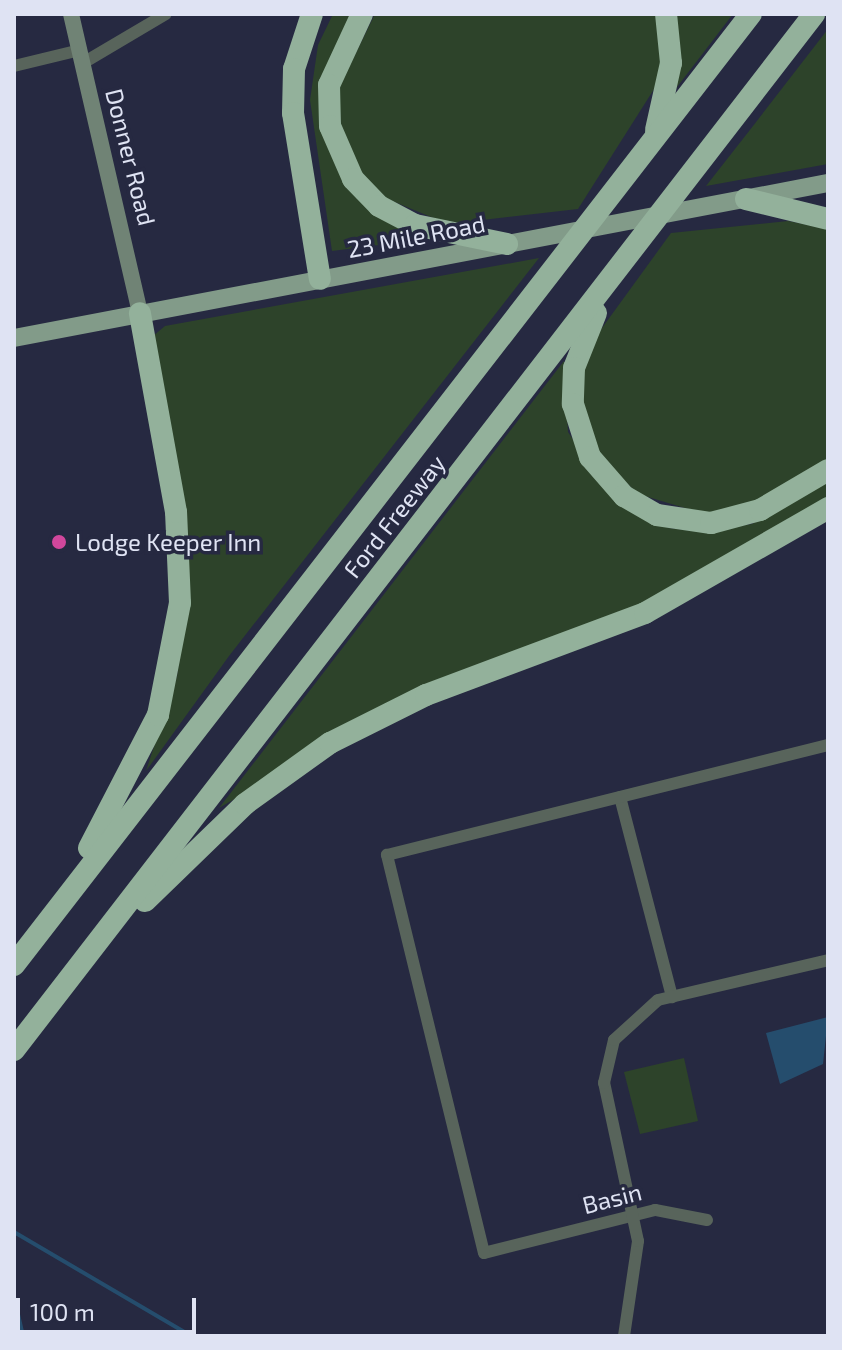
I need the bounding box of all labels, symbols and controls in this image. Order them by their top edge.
street label: Donner Road [100,85,162,229]
street label: 23 Mile Road [345,209,487,263]
street label: Ford Freeway [337,449,451,583]
place label: Lodge Keeper Inn [75,528,262,556]
marker: Lodge Keeper Inn [50,533,68,551]
street label: Basin [579,1177,645,1219]
scale bar [20,1282,200,1332]
text: 100 m [30,1297,95,1326]

